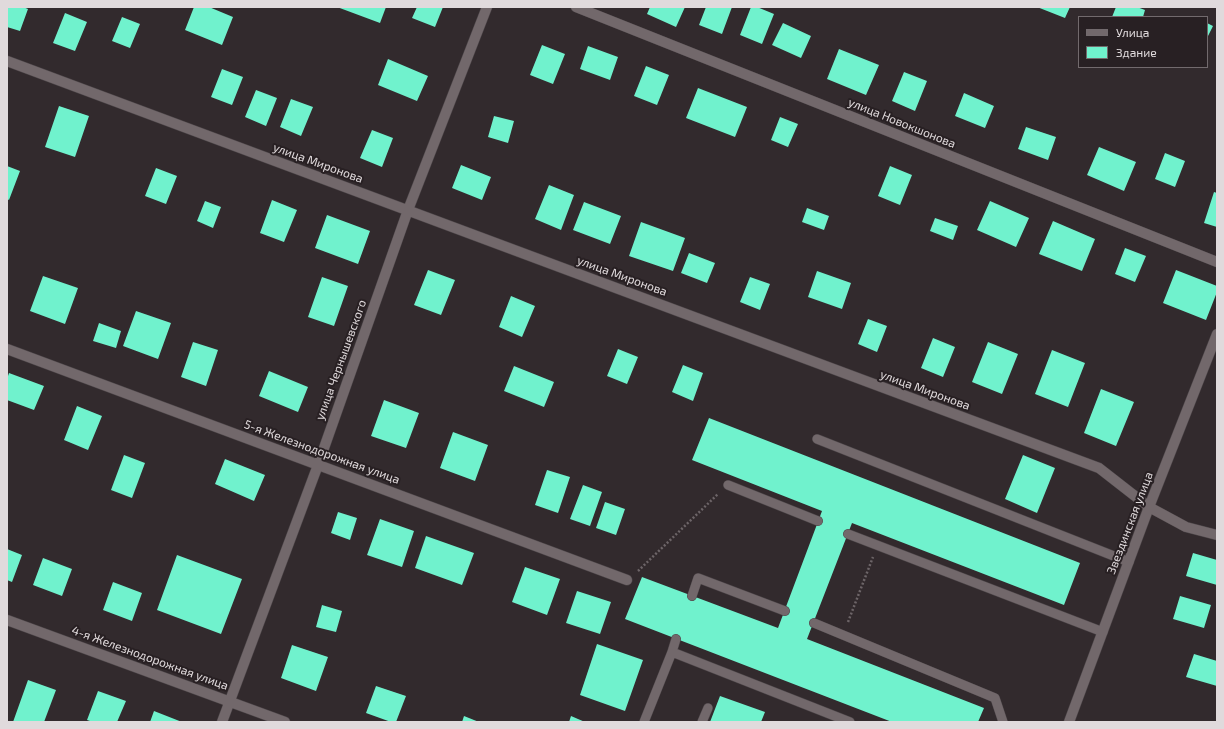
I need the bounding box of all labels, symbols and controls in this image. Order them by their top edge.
legend [1078,16,1208,68]
text: Улица [1116,25,1149,39]
text: Здание [1116,45,1157,59]
street label: улица Новокшонова [846,95,958,151]
street label: улица Миронова [271,140,365,186]
street label: улица Миронова [575,253,669,299]
street label: улица Чернышевского [313,298,369,422]
street label: улица Миронова [878,367,972,413]
street label: 5-я Железнодорожная улица [242,417,402,487]
street label: Звездинская улица [1104,470,1156,576]
street label: 4-я Железнодорожная улица [70,623,230,693]

